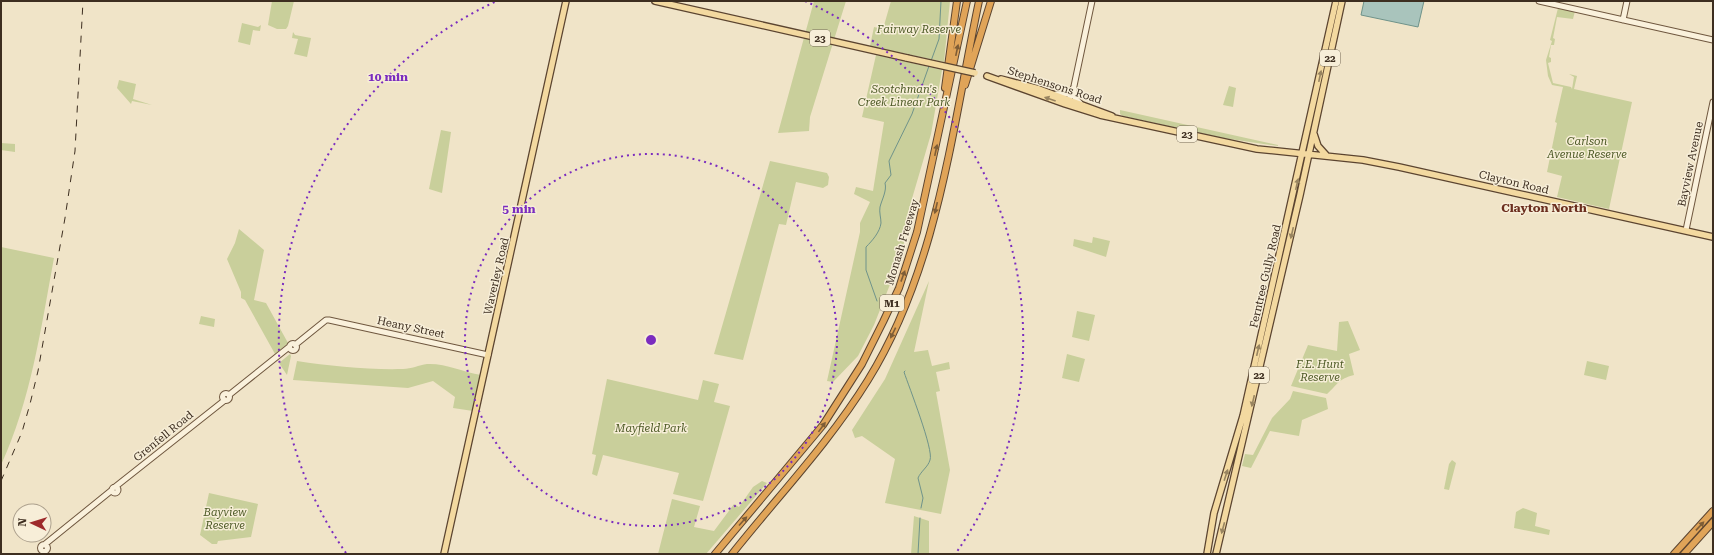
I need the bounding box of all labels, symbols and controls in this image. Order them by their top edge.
park label: Fairway Reserve [876,23,962,36]
road number: 23 [810,30,830,46]
one-way arrow [954,44,960,56]
road number: 22 [1320,50,1340,66]
street label: Stephensons Road [1006,64,1104,107]
text: 10 min [368,70,408,84]
one-way arrow [1318,70,1324,82]
park label: Scotchman's Creek Linear Park [858,83,950,109]
one-way arrow [1043,96,1055,102]
street label: Bayview Avenue [1675,120,1706,208]
road number: 23 [1177,126,1197,142]
park label: Carlson Avenue Reserve [1546,135,1627,161]
one-way arrow [933,144,939,156]
street label: Clayton Road [1478,168,1550,197]
one-way arrow [1294,177,1300,190]
street label: Monash Freeway [883,197,922,287]
one-way arrow [932,201,938,214]
district label: Clayton North [1501,201,1587,215]
text: 5 min [502,202,536,216]
street label: Ferntree Gully Road [1247,223,1284,329]
one-way arrow [1288,227,1294,240]
street label: Waverley Road [481,236,512,316]
one-way arrow [901,269,907,281]
road number: M1 [880,295,904,311]
street label: Heany Street [376,314,446,341]
one-way arrow [890,328,896,339]
centre of rings [644,333,658,347]
one-way arrow [1256,344,1262,356]
park label: F.E. Hunt Reserve [1295,358,1345,384]
road number: 22 [1249,367,1269,383]
one-way arrow [1250,395,1256,407]
street label: Grenfell Road [131,408,196,464]
one-way arrow [818,421,826,432]
park label: Mayfield Park [614,422,687,435]
one-way arrow [1223,469,1229,481]
north arrow [12,503,52,543]
park label: Bayview Reserve [203,506,247,532]
one-way arrow [738,516,747,526]
text: N [16,517,29,527]
one-way arrow [1695,521,1704,531]
one-way arrow [1220,522,1226,534]

